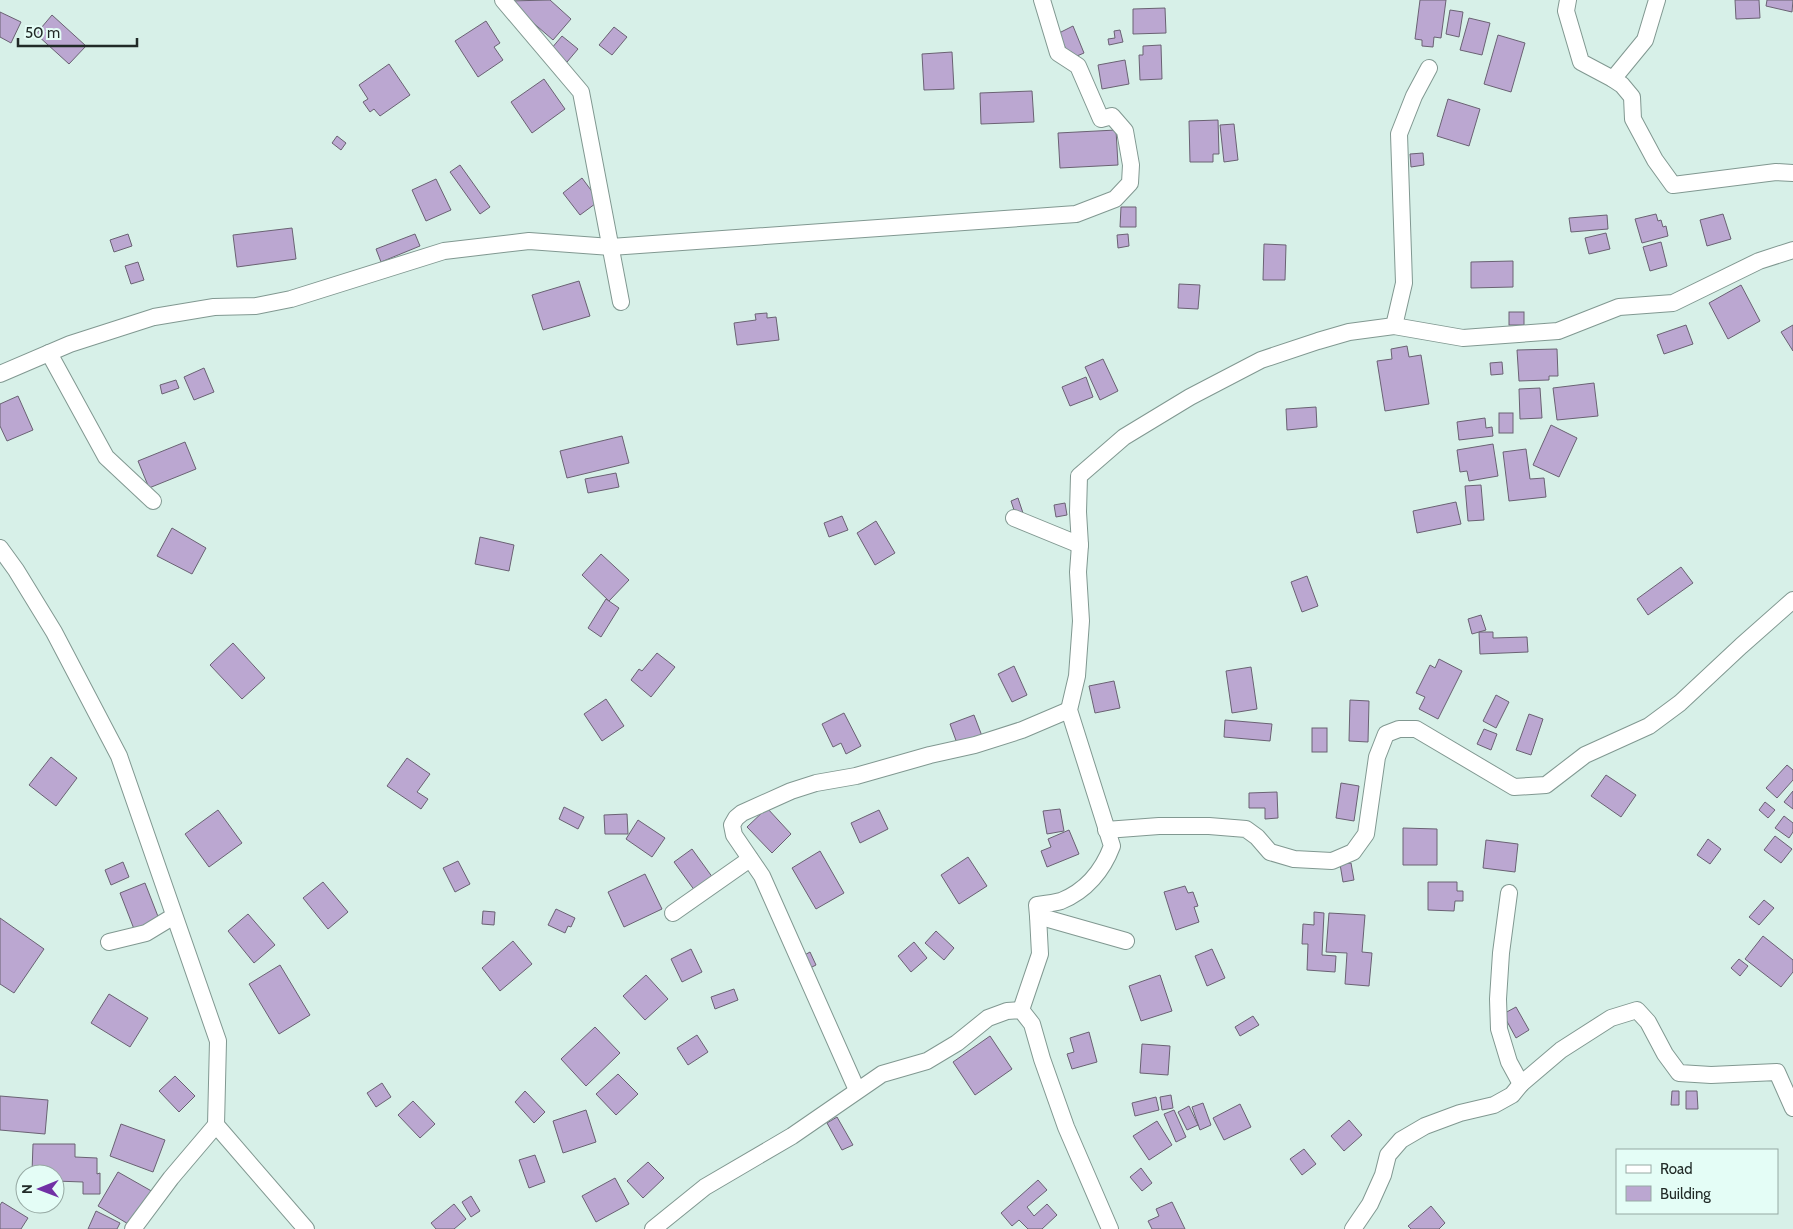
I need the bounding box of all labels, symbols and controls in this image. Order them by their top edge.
scale bar [18,15,136,47]
text: 50 m [25,24,60,42]
legend [1616,1149,1778,1214]
text: Road [1660,1160,1693,1178]
north arrow [15,1164,65,1214]
text: N [18,1184,36,1194]
text: Building [1660,1185,1711,1203]

